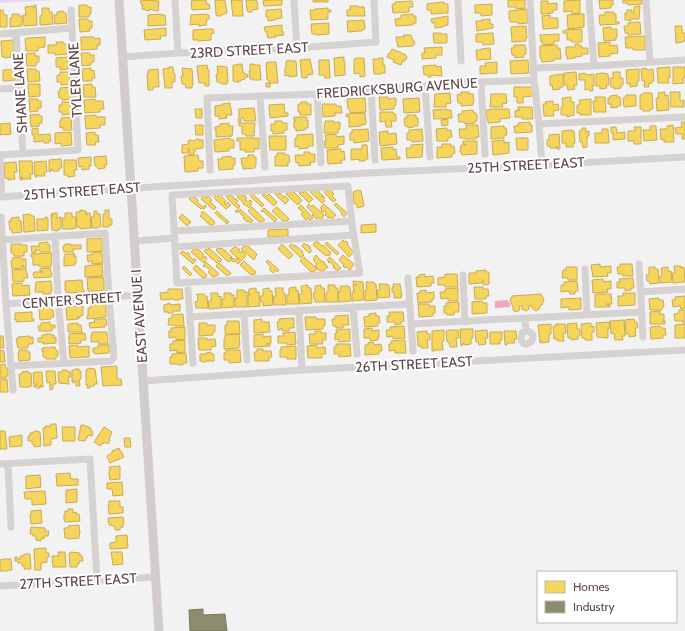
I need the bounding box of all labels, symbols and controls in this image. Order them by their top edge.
street label: 23RD STREET EAST [189,38,309,62]
street label: TYLER LANE [64,42,86,118]
street label: SHANE LANE [9,52,31,134]
street label: FREDRICKSBURG AVENUE [316,73,479,103]
street label: 25TH STREET EAST [467,153,586,177]
street label: 25TH STREET EAST [23,178,142,204]
street label: EAST AVENUE I [127,269,151,363]
street label: CENTER STREET [21,287,123,312]
street label: 26TH STREET EAST [355,352,474,376]
street label: 27TH STREET EAST [19,569,138,593]
legend [537,571,677,623]
text: Homes [573,579,610,594]
text: Industry [573,599,614,614]

